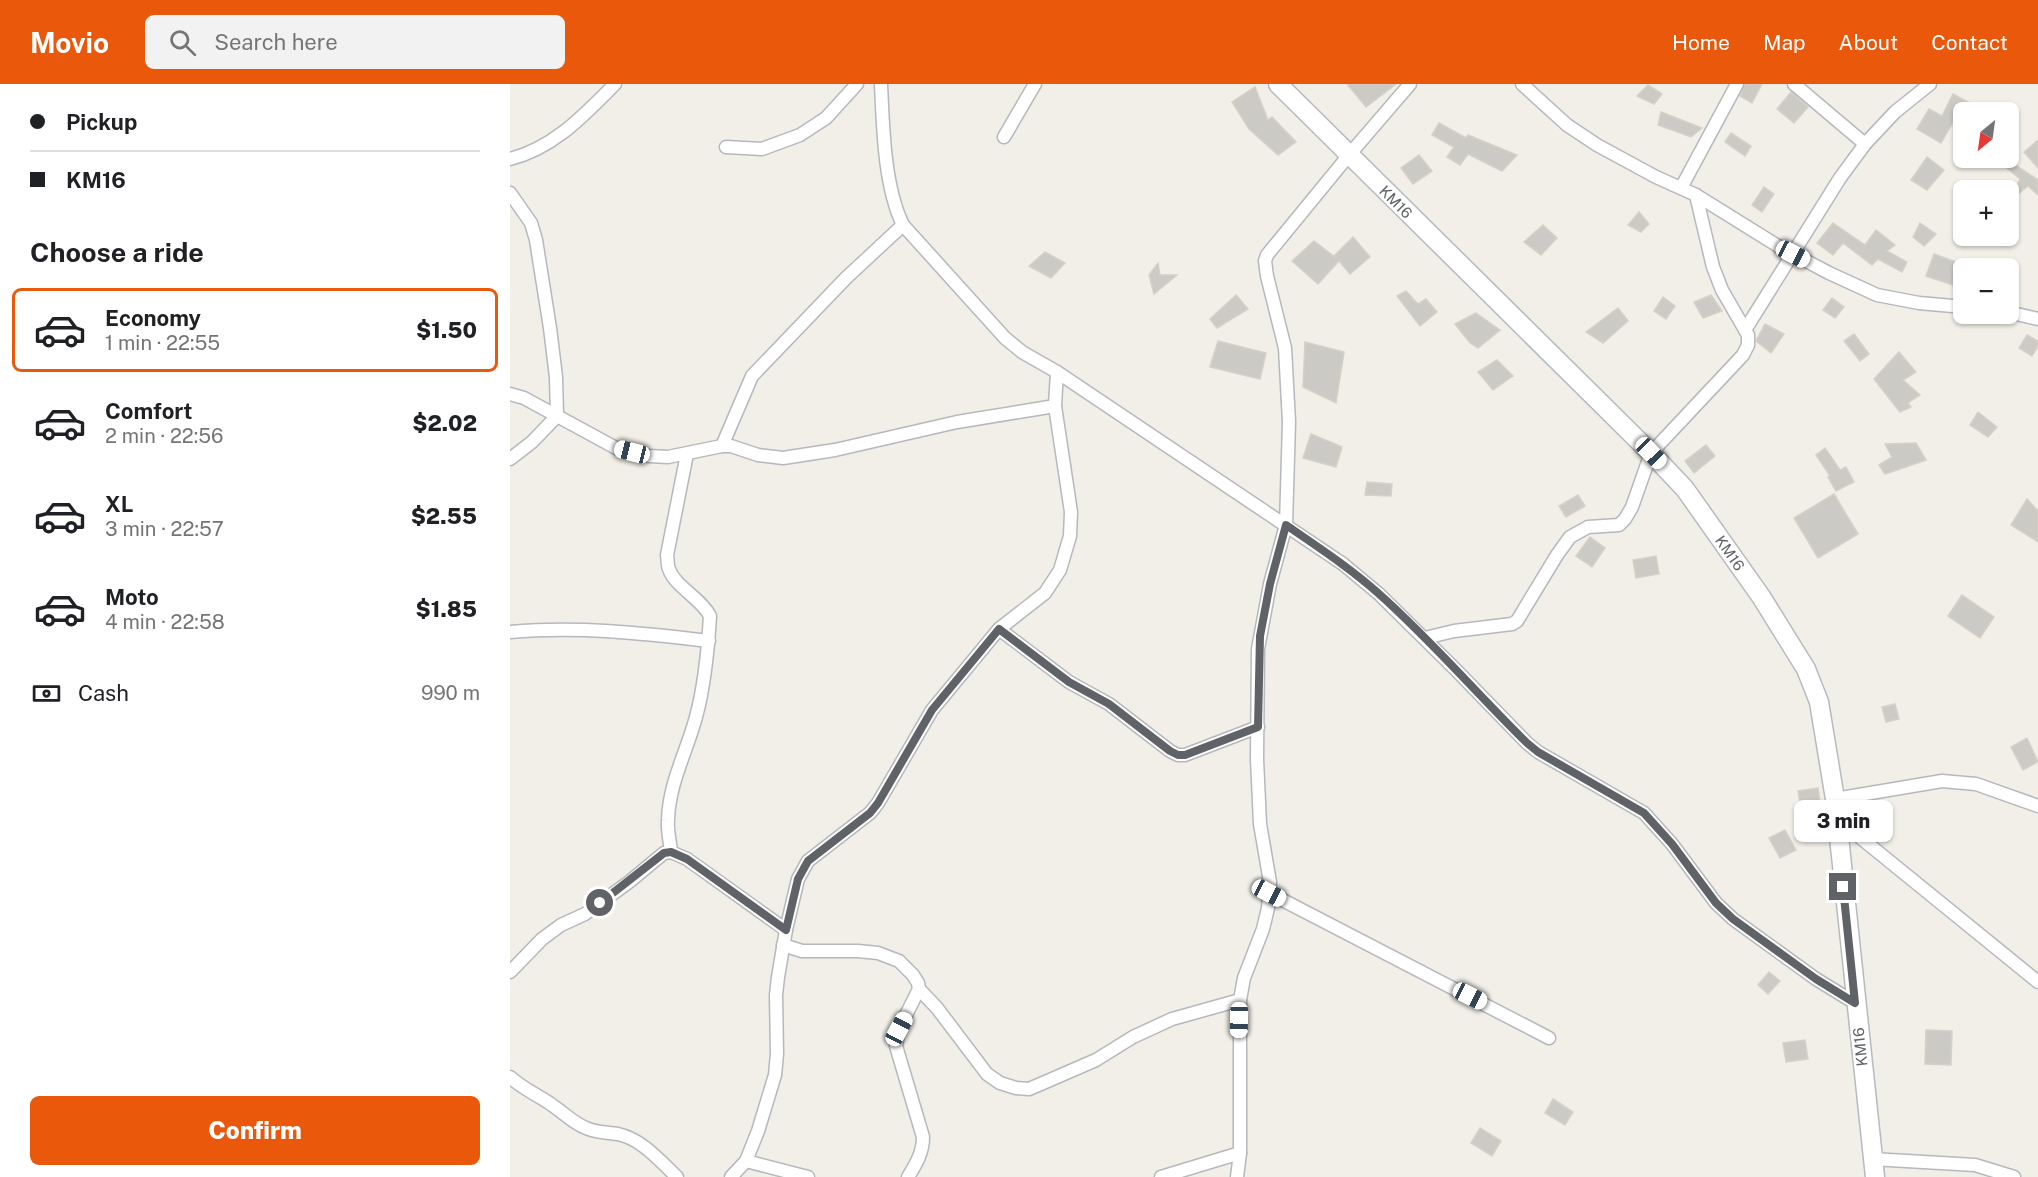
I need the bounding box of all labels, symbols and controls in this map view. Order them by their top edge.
search box [145,15,565,69]
text: Movio [30,26,109,59]
icon: search [166,26,199,59]
text: Search here [214,29,338,55]
text: Home [1672,30,1730,55]
text: Map [1763,30,1806,55]
text: About [1839,30,1898,55]
text: Contact [1931,30,2008,55]
north arrow [1953,102,2019,168]
map controls [1953,102,2019,324]
text: Pickup [66,109,137,135]
text: KM16 [66,167,126,193]
button: + [1953,180,2019,246]
street label: KM16 [1376,182,1416,222]
text: Choose a ride [30,236,204,268]
car [1773,238,1813,270]
button: − [1953,258,2019,324]
icon: car [33,303,87,357]
text: Economy [105,305,201,331]
text: $1.50 [416,317,477,343]
text: 1 min · 22:55 [105,331,220,355]
icon: car [33,396,87,450]
text: Comfort [105,398,192,424]
text: $2.02 [412,410,477,436]
text: 2 min · 22:56 [105,424,224,448]
car [1632,434,1670,472]
car [612,439,652,465]
icon: car [33,489,87,543]
text: XL [105,491,133,517]
text: $2.55 [411,503,477,529]
text: 3 min · 22:57 [105,517,224,541]
street label: KM16 [1712,532,1748,574]
icon: car [33,582,87,636]
text: Moto [105,584,159,610]
text: $1.85 [416,596,477,622]
text: 4 min · 22:58 [105,610,225,634]
icon: cash [30,677,63,710]
text: Cash [78,680,129,706]
text: 990 m [421,681,480,705]
callout: 3 min [1794,800,1892,842]
text: 3 min [1817,809,1870,833]
route end [1829,873,1856,900]
car [1249,877,1289,909]
route start [586,889,613,916]
car [1450,980,1490,1012]
car [1230,1002,1248,1038]
car [883,1009,915,1049]
street label: KM16 [1850,1027,1870,1067]
button: Confirm [30,1096,480,1165]

